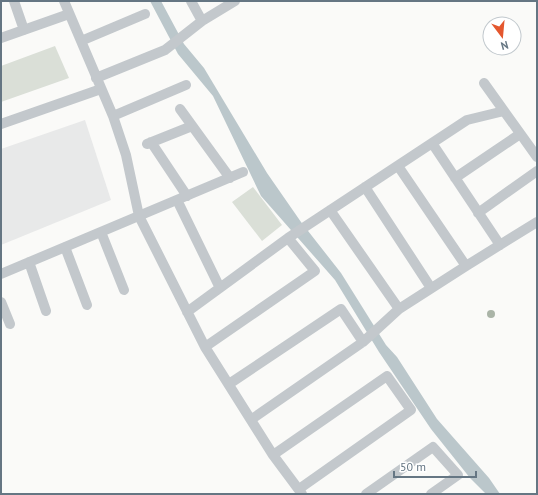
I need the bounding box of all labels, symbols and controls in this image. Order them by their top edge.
north arrow [482,16,522,56]
text: N [499,38,510,53]
scale bar [394,453,476,479]
text: 50 m [400,459,426,474]

